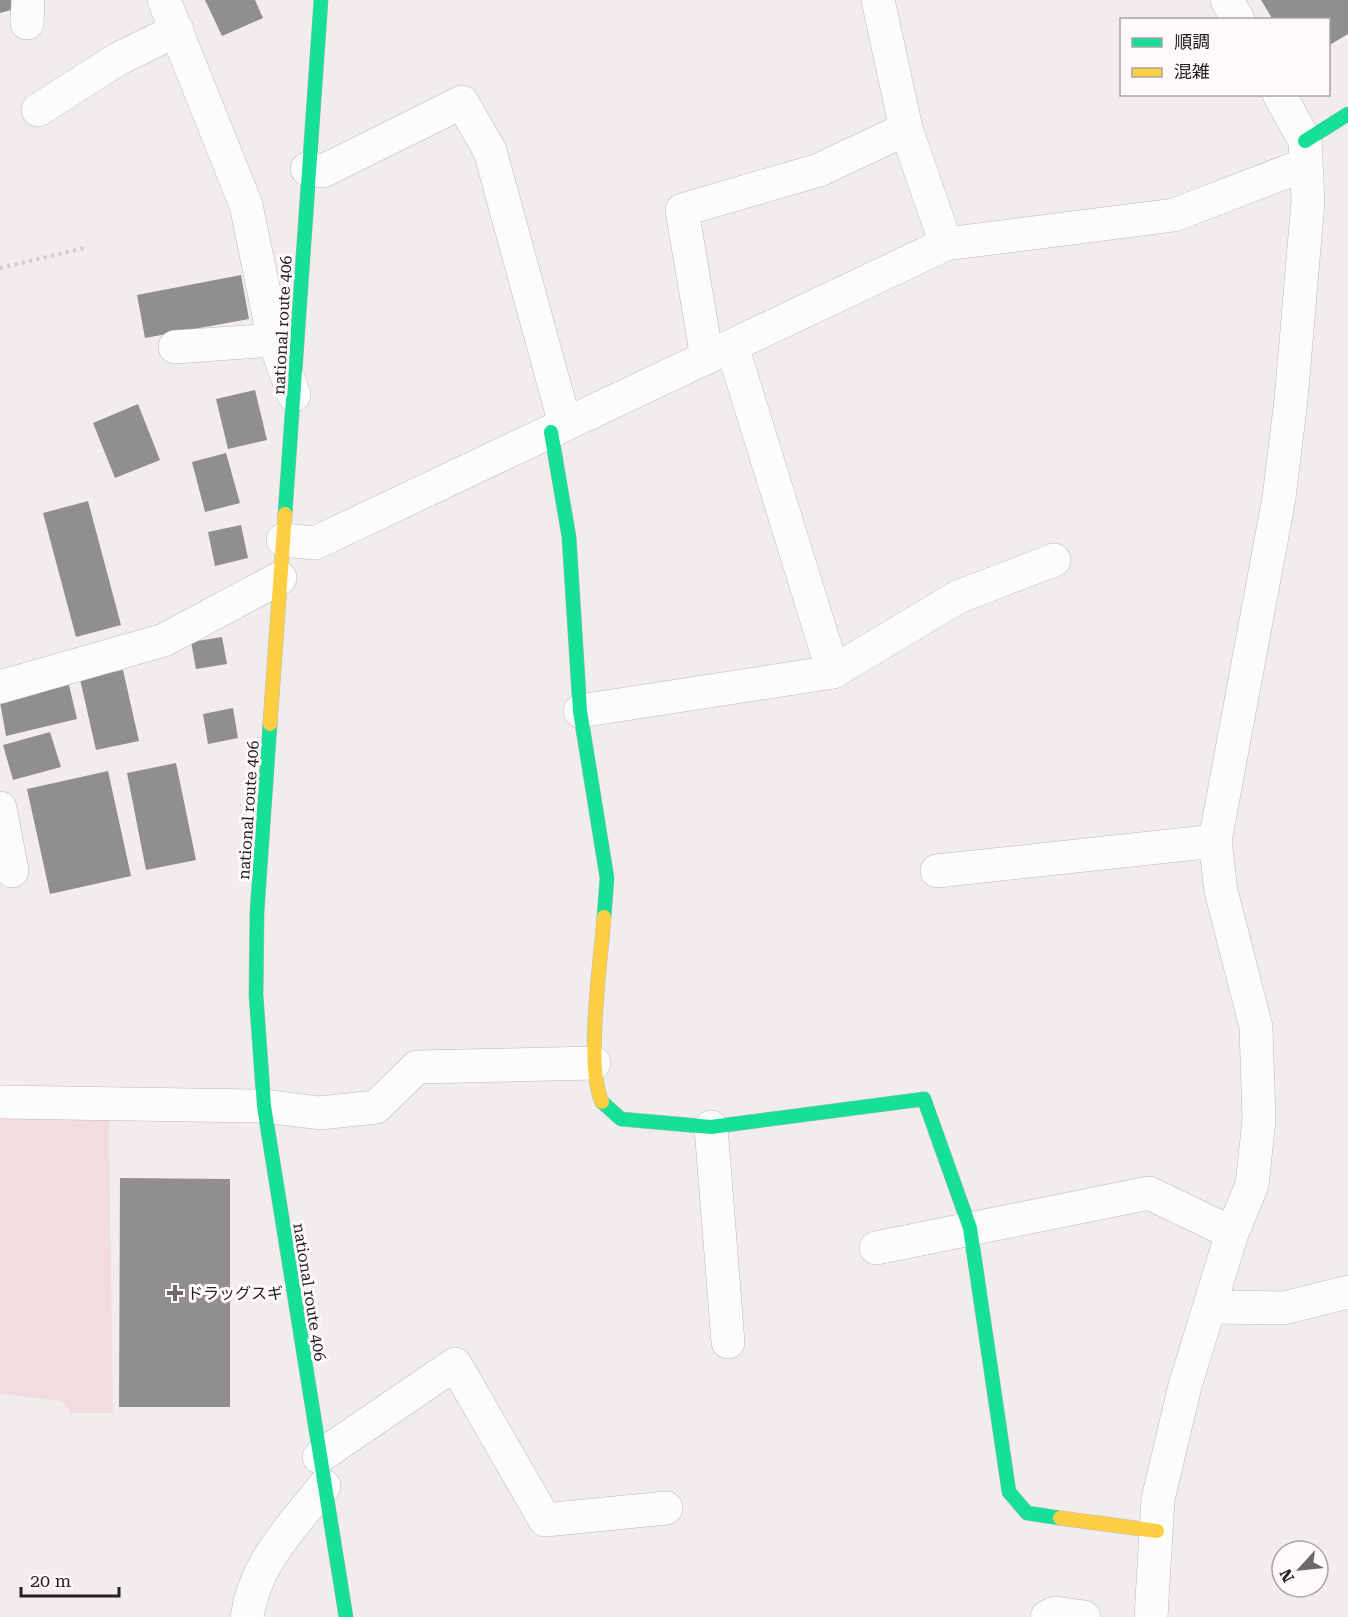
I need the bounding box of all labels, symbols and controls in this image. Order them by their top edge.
legend [1120,18,1330,96]
text: 順調 [1174,31,1210,52]
text: 混雑 [1174,61,1210,82]
street label: national route 406 [269,255,296,395]
street label: national route 406 [234,740,263,880]
street label: national route 406 [289,1222,330,1362]
place label: ドラッグスギ [187,1284,283,1303]
marker: ドラッグスギ [168,1286,182,1300]
north arrow [1270,1539,1330,1599]
scale bar [21,1560,118,1598]
text: N [1276,1566,1298,1585]
text: 20 m [30,1570,71,1591]

